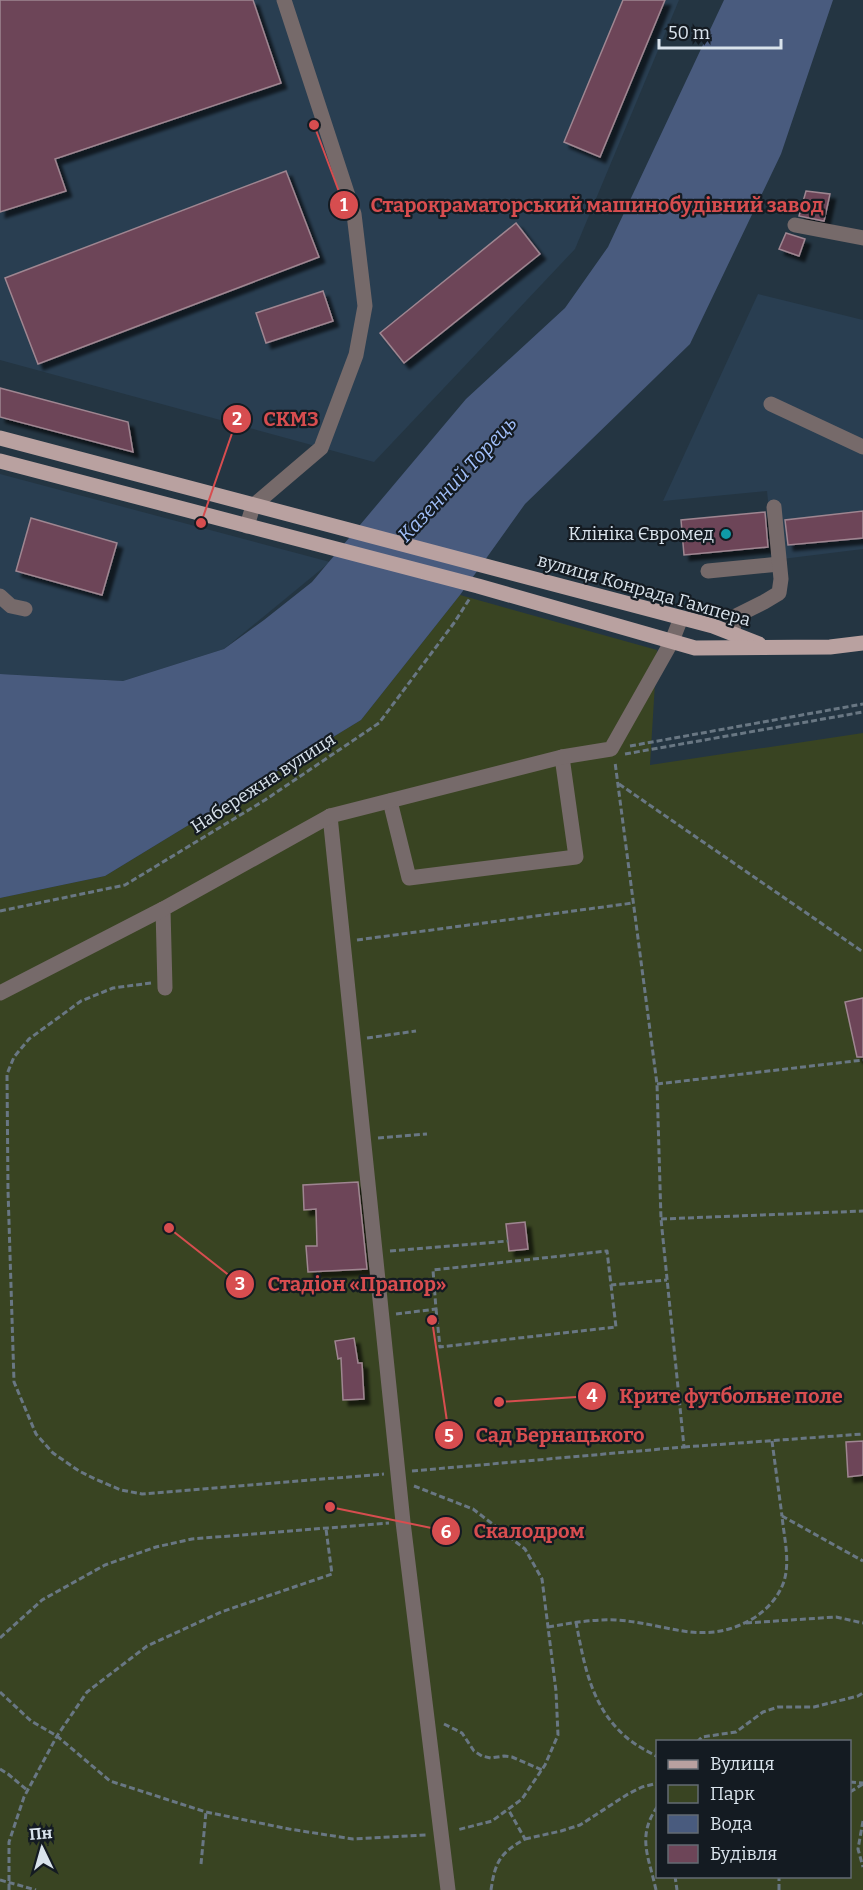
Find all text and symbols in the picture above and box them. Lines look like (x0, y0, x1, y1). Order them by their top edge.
scale bar (659, 12, 780, 50)
text: 50 m (668, 22, 710, 44)
callout: Старокраматорський машинобудівний завод (329, 186, 836, 224)
text: Старокраматорський машинобудівний завод (370, 193, 824, 217)
text: 1 (340, 194, 348, 216)
callout: СКМЗ (222, 400, 331, 438)
text: СКМЗ (263, 407, 319, 431)
text: 2 (232, 408, 242, 430)
water label: Казенний Торець (393, 411, 521, 547)
place label: Клініка Євромед (568, 523, 714, 545)
marker: Клініка Євромед (719, 527, 733, 541)
street label: вулиця Конрада Гампера (535, 549, 753, 631)
street label: Набережна вулиця (187, 728, 339, 838)
callout: Стадіон «Прапор» (225, 1265, 458, 1303)
text: Стадіон «Прапор» (267, 1272, 447, 1296)
text: 3 (235, 1273, 245, 1295)
callout: Крите футбольне поле (577, 1377, 855, 1415)
text: Крите футбольне поле (619, 1384, 843, 1408)
text: 4 (587, 1385, 598, 1407)
callout: Сад Бернацького (434, 1416, 657, 1454)
text: Сад Бернацького (475, 1423, 645, 1447)
text: 5 (444, 1425, 454, 1447)
callout: Скалодром (431, 1512, 596, 1550)
text: Скалодром (473, 1519, 585, 1543)
text: 6 (441, 1521, 452, 1543)
legend (656, 1740, 851, 1878)
text: Вулиця (710, 1753, 774, 1775)
text: Парк (710, 1783, 755, 1805)
text: Вода (710, 1813, 752, 1835)
north arrow (12, 1818, 72, 1878)
text: Пн (28, 1823, 53, 1844)
text: Будівля (710, 1843, 777, 1865)

